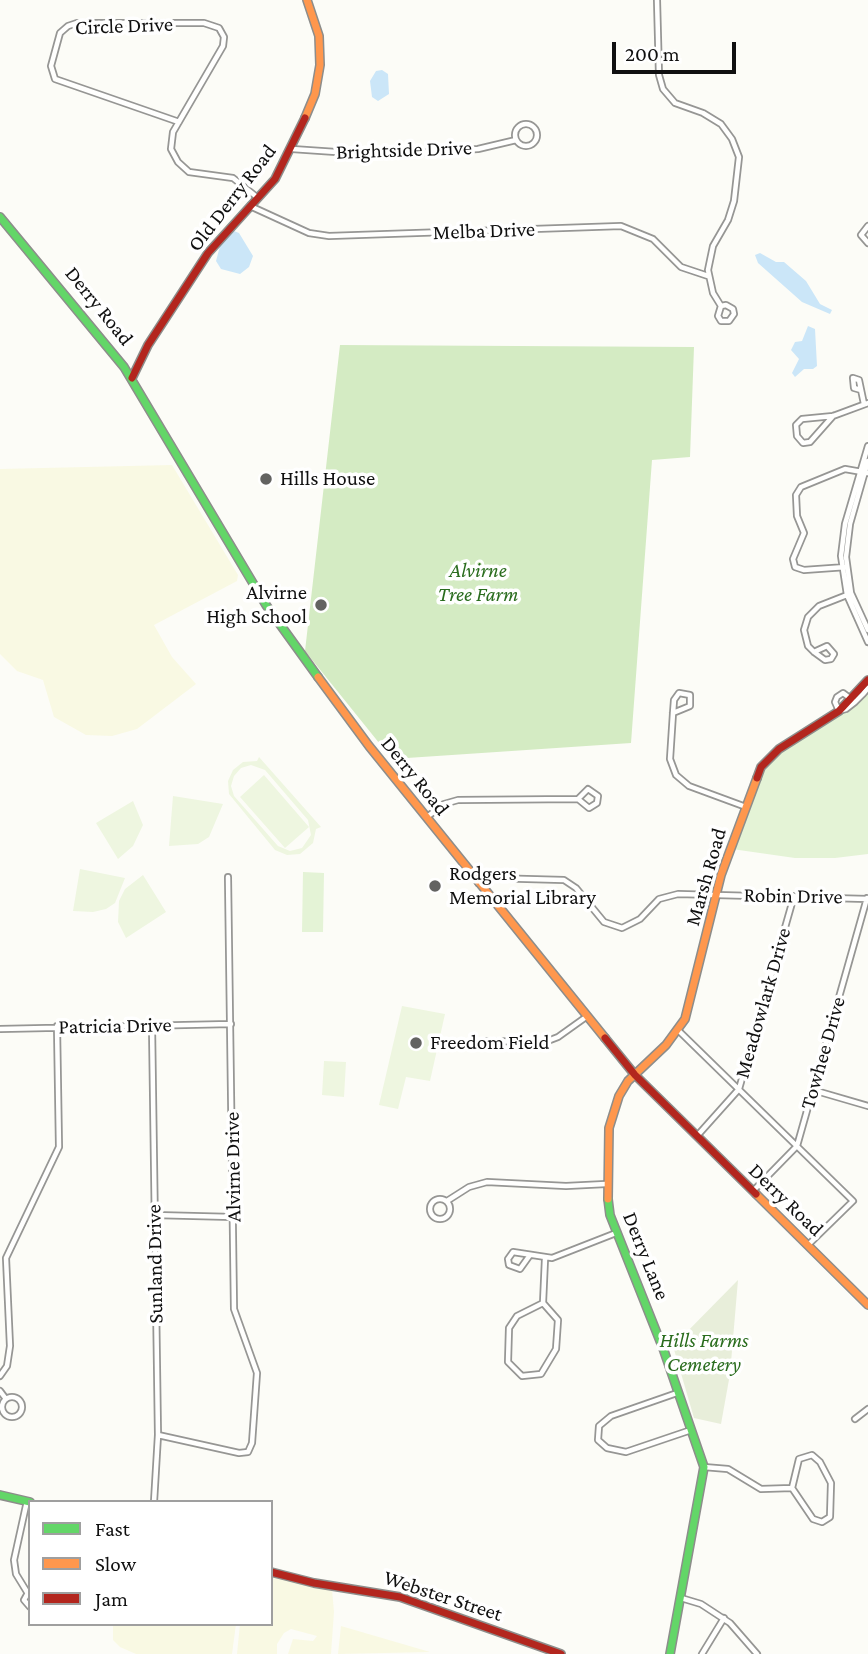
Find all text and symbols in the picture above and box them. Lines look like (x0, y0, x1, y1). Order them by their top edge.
street label: Circle Drive (75, 12, 173, 40)
scale bar (616, 28, 740, 72)
text: 200 m (625, 42, 680, 66)
street label: Brightside Drive (335, 135, 473, 165)
street label: Old Derry Road (182, 139, 282, 257)
street label: Melba Drive (432, 217, 536, 245)
street label: Derry Road (60, 261, 138, 351)
place label: Hills House (280, 466, 375, 492)
marker: Hills House (258, 471, 274, 487)
park label: Alvirne Tree Farm (438, 558, 518, 608)
place label: Alvirne High School (206, 580, 307, 630)
marker: Alvirne High School (313, 597, 329, 613)
street label: Derry Road (376, 731, 454, 821)
street label: Marsh Road (680, 825, 732, 929)
place label: Rodgers Memorial Library (449, 861, 596, 911)
marker: Rodgers Memorial Library (427, 878, 443, 894)
street label: Robin Drive (743, 883, 843, 909)
street label: Meadowlark Drive (729, 925, 797, 1081)
street label: Towhee Drive (795, 994, 851, 1112)
street label: Patricia Drive (58, 1012, 172, 1040)
place label: Freedom Field (430, 1030, 550, 1056)
marker: Freedom Field (408, 1035, 424, 1051)
street label: Alvirne Drive (219, 1112, 247, 1222)
street label: Derry Road (743, 1158, 829, 1242)
street label: Sunland Drive (141, 1204, 169, 1324)
street label: Derry Lane (617, 1208, 675, 1304)
park label: Hills Farms Cemetery (660, 1328, 748, 1378)
legend (28, 1500, 273, 1626)
text: Fast (95, 1517, 130, 1541)
text: Slow (95, 1552, 136, 1576)
street label: Webster Street (381, 1565, 505, 1627)
text: Jam (95, 1587, 128, 1611)

